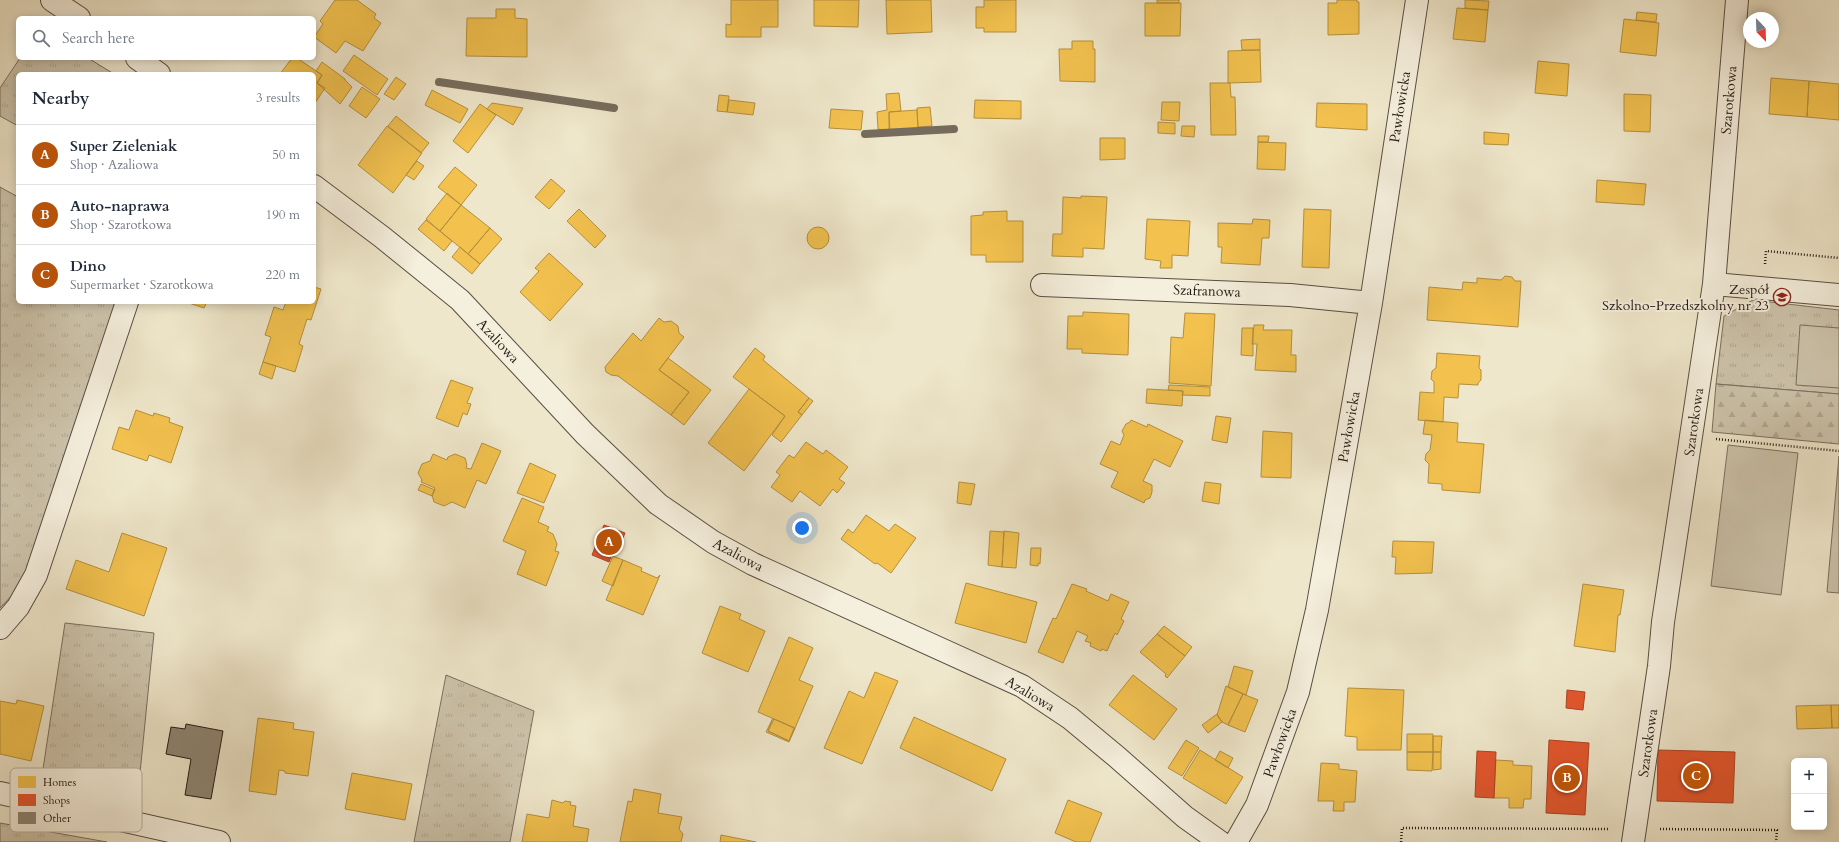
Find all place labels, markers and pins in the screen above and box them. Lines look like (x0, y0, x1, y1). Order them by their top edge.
place label: Zespół Szkolno-Przedszkolny nr 23 (1602, 280, 1770, 315)
school or university icon: Zespół Szkolno-Przedszkolny nr 23 (1772, 287, 1792, 307)
pin: A (596, 527, 622, 557)
pin: C (1683, 761, 1709, 791)
pin: B (1554, 763, 1580, 793)

